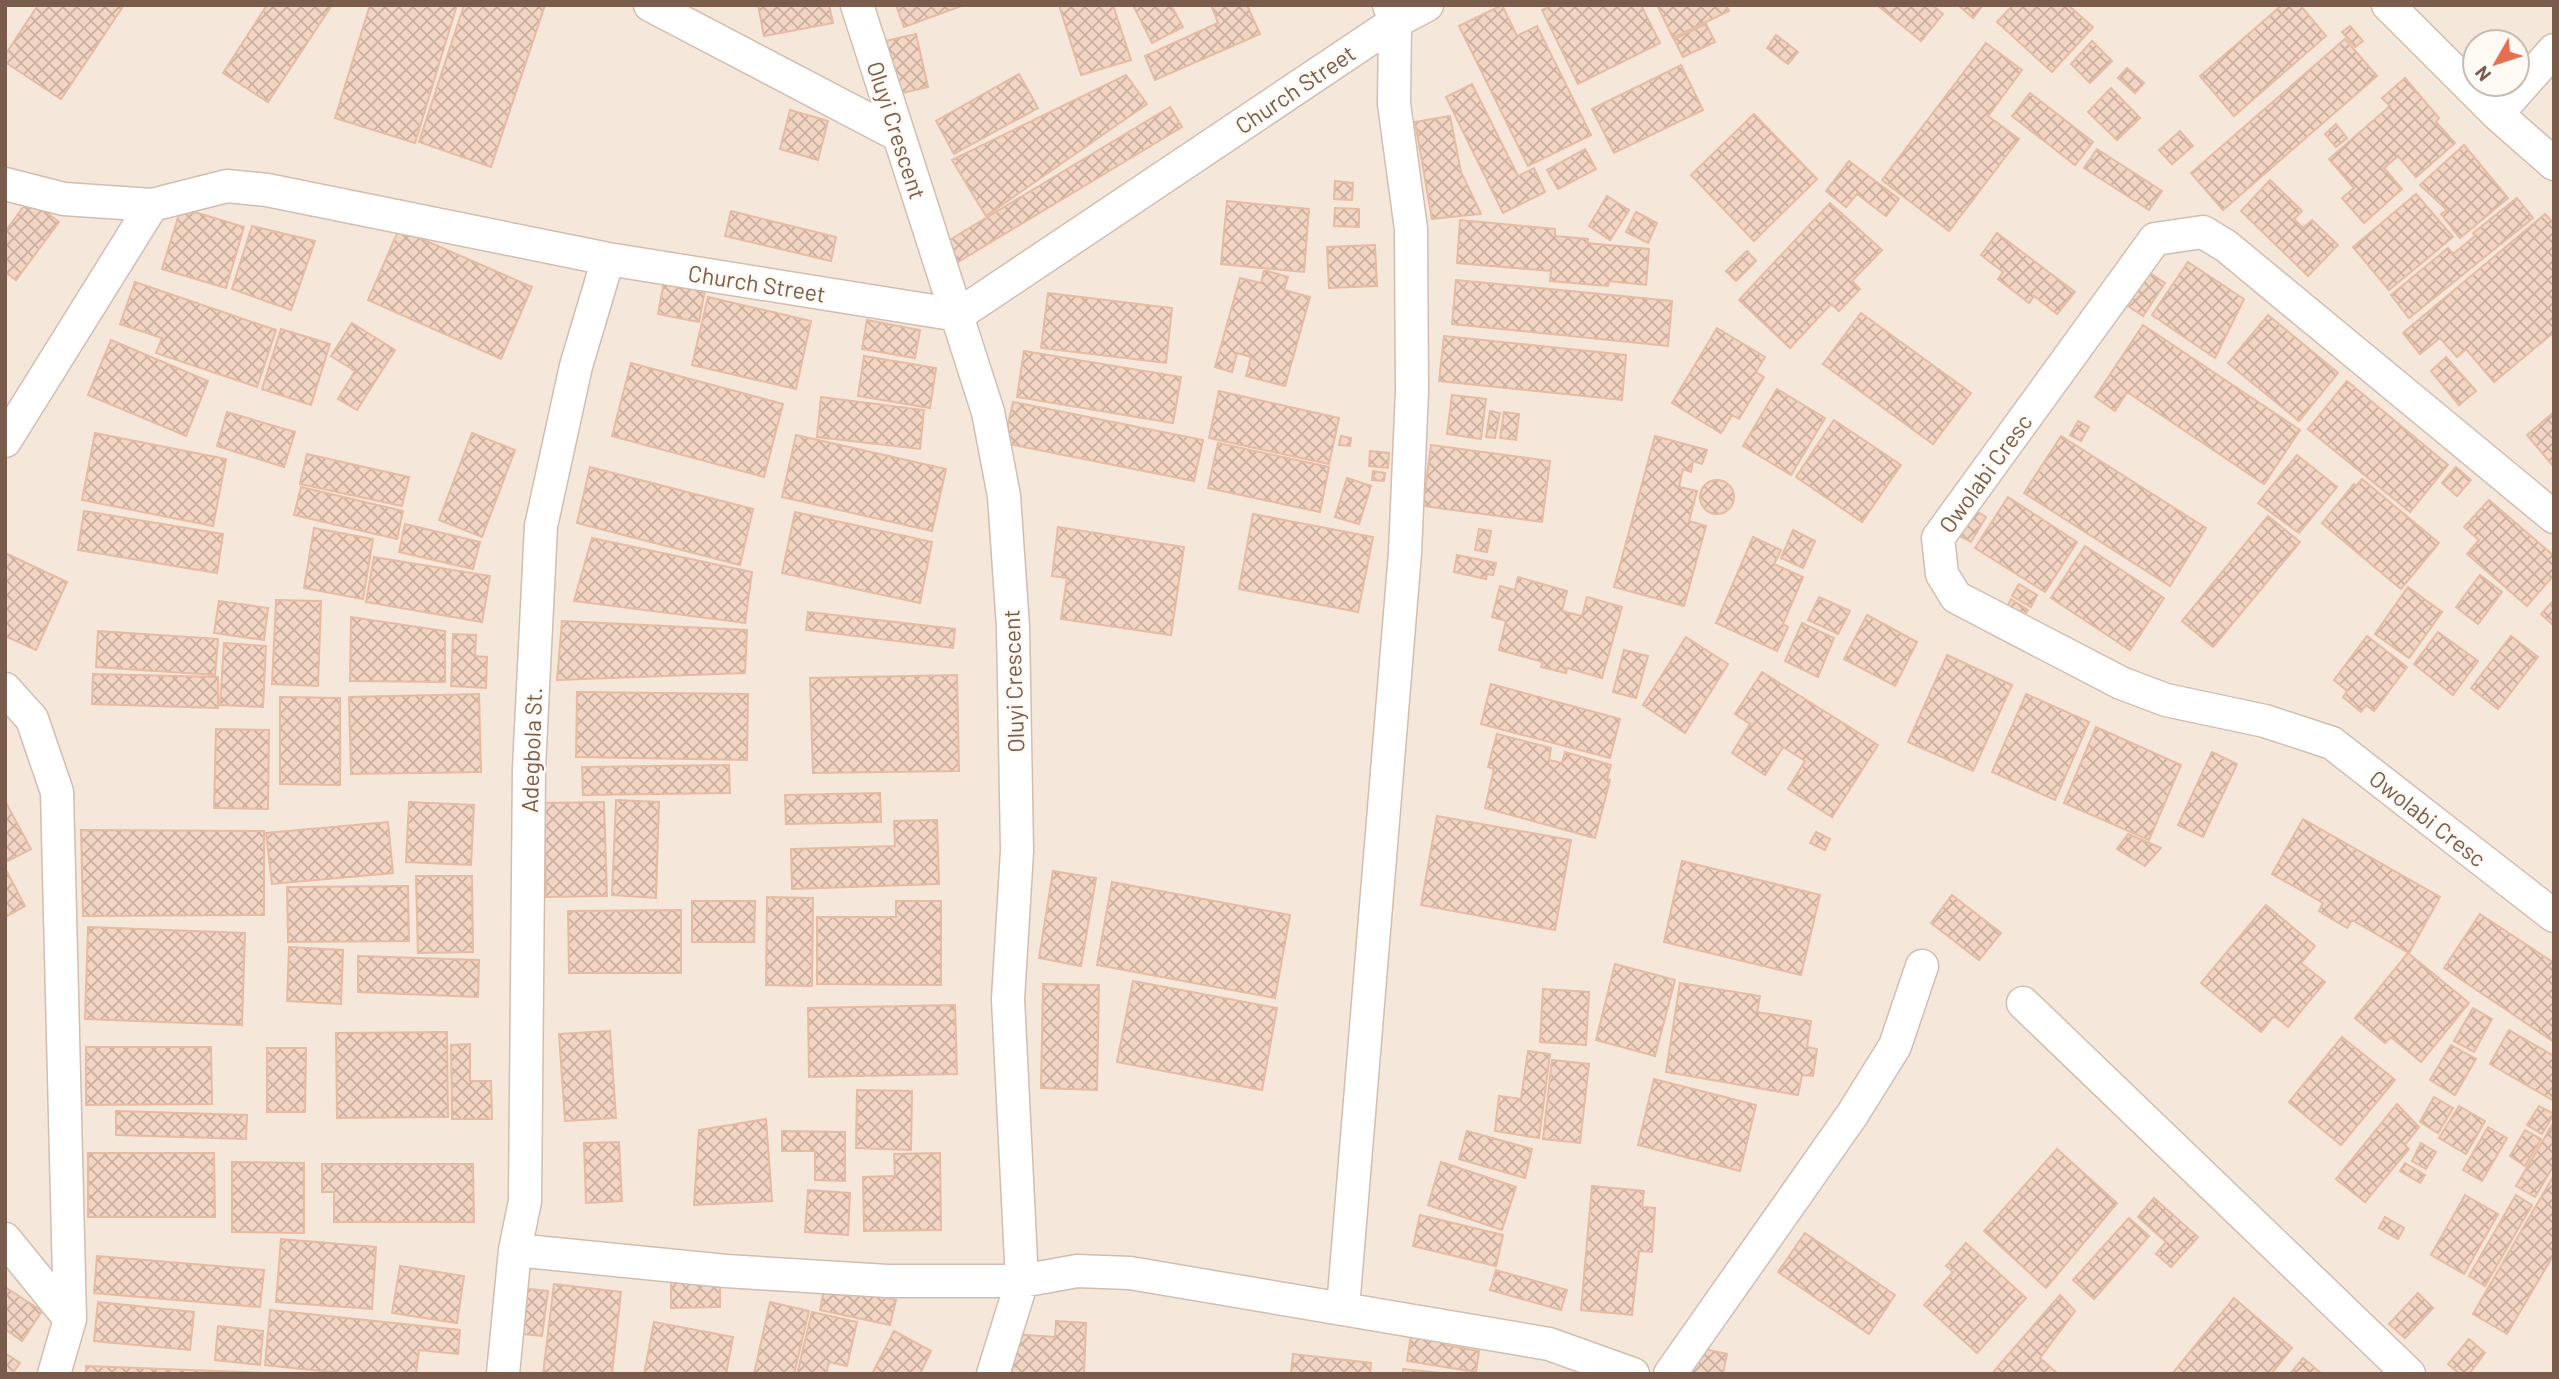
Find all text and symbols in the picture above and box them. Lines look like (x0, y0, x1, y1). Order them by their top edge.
north arrow (2461, 28, 2531, 98)
street label: Church Street (1230, 39, 1360, 139)
street label: Oluyi Crescent (862, 58, 932, 202)
text: N (2469, 62, 2495, 86)
street label: Church Street (686, 258, 828, 308)
street label: Owolabi Cresc (1932, 408, 2038, 538)
street label: Oluyi Crescent (997, 609, 1029, 753)
street label: Adegbola St. (515, 687, 547, 813)
street label: Owolabi Cresc (2364, 764, 2492, 872)

